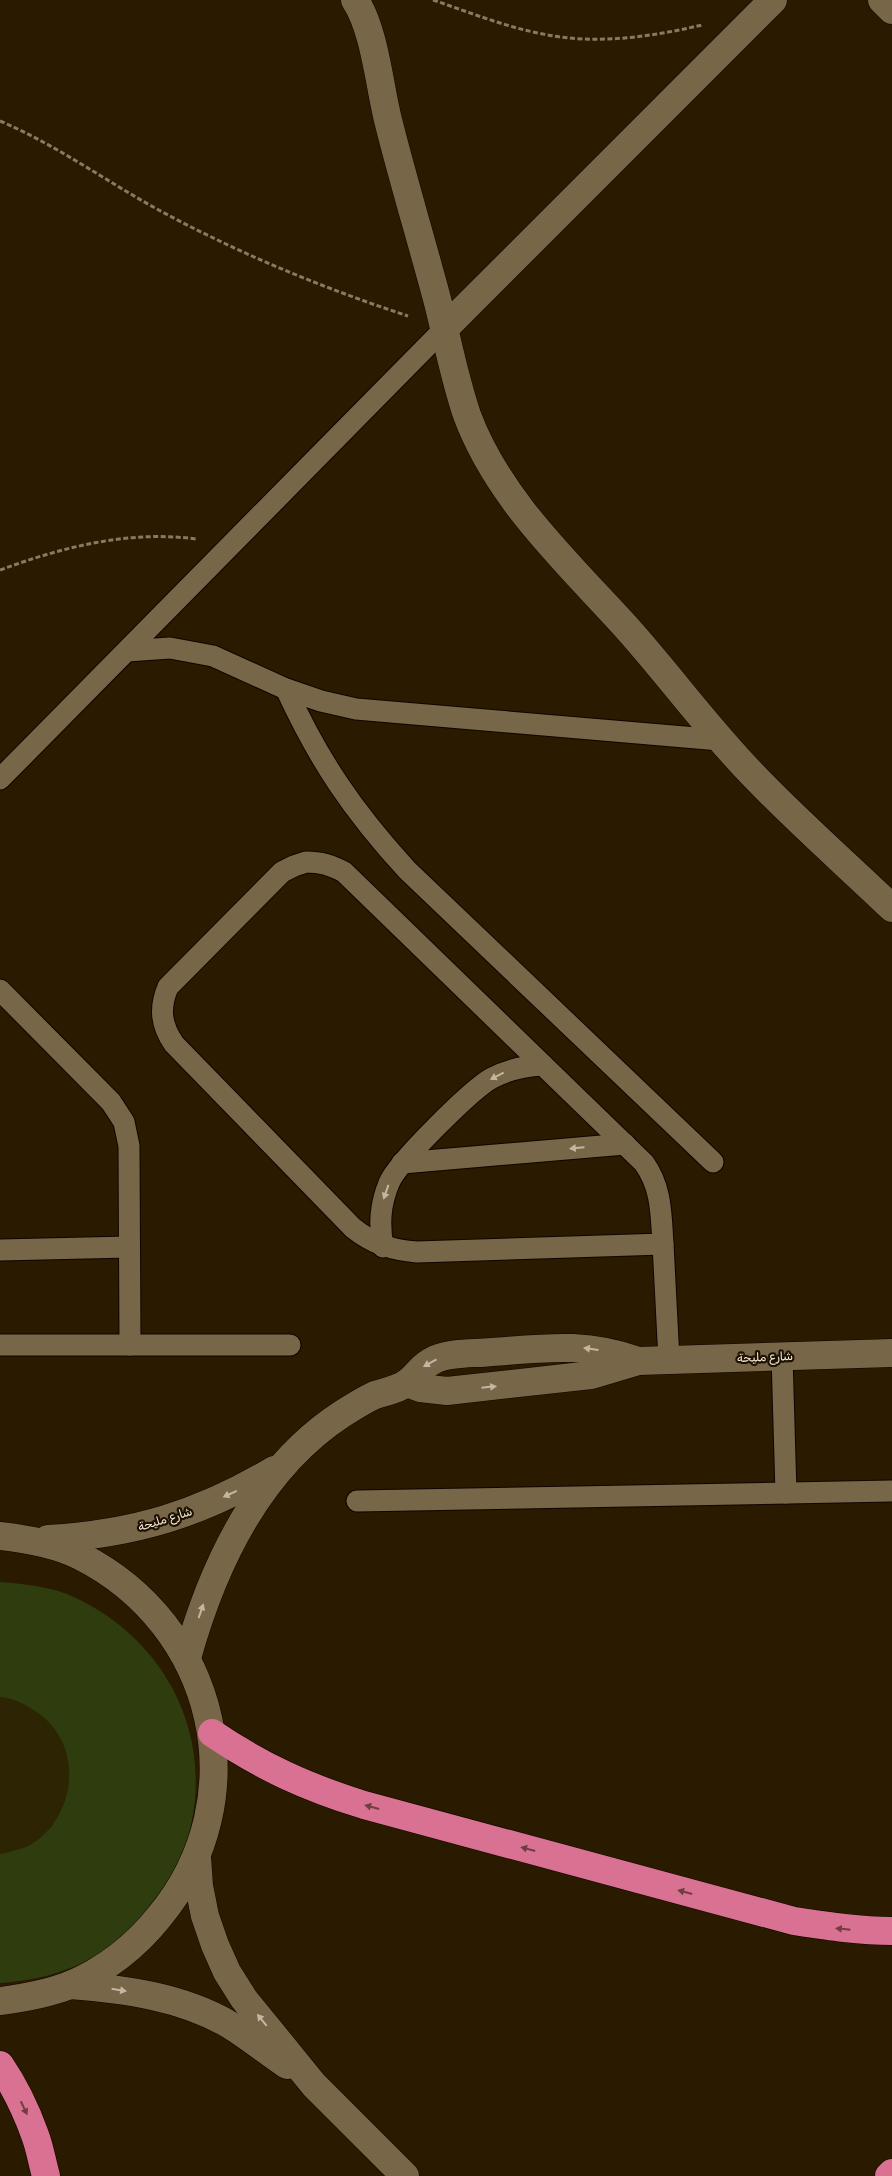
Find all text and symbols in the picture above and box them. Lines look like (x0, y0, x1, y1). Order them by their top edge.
one-way arrow (489, 1072, 504, 1080)
one-way arrow (568, 1145, 584, 1153)
one-way arrow (382, 1185, 390, 1200)
one-way arrow (582, 1344, 598, 1352)
street label: شارع مليحة (737, 1349, 794, 1367)
one-way arrow (423, 1359, 438, 1367)
one-way arrow (482, 1382, 498, 1390)
one-way arrow (223, 1490, 237, 1498)
street label: شارع مليحة (136, 1504, 195, 1536)
one-way arrow (197, 1603, 205, 1618)
one-way arrow (364, 1803, 379, 1811)
one-way arrow (521, 1845, 536, 1853)
one-way arrow (678, 1887, 693, 1895)
one-way arrow (835, 1924, 851, 1932)
one-way arrow (111, 1986, 127, 1994)
one-way arrow (256, 2014, 267, 2027)
one-way arrow (20, 2101, 28, 2115)

